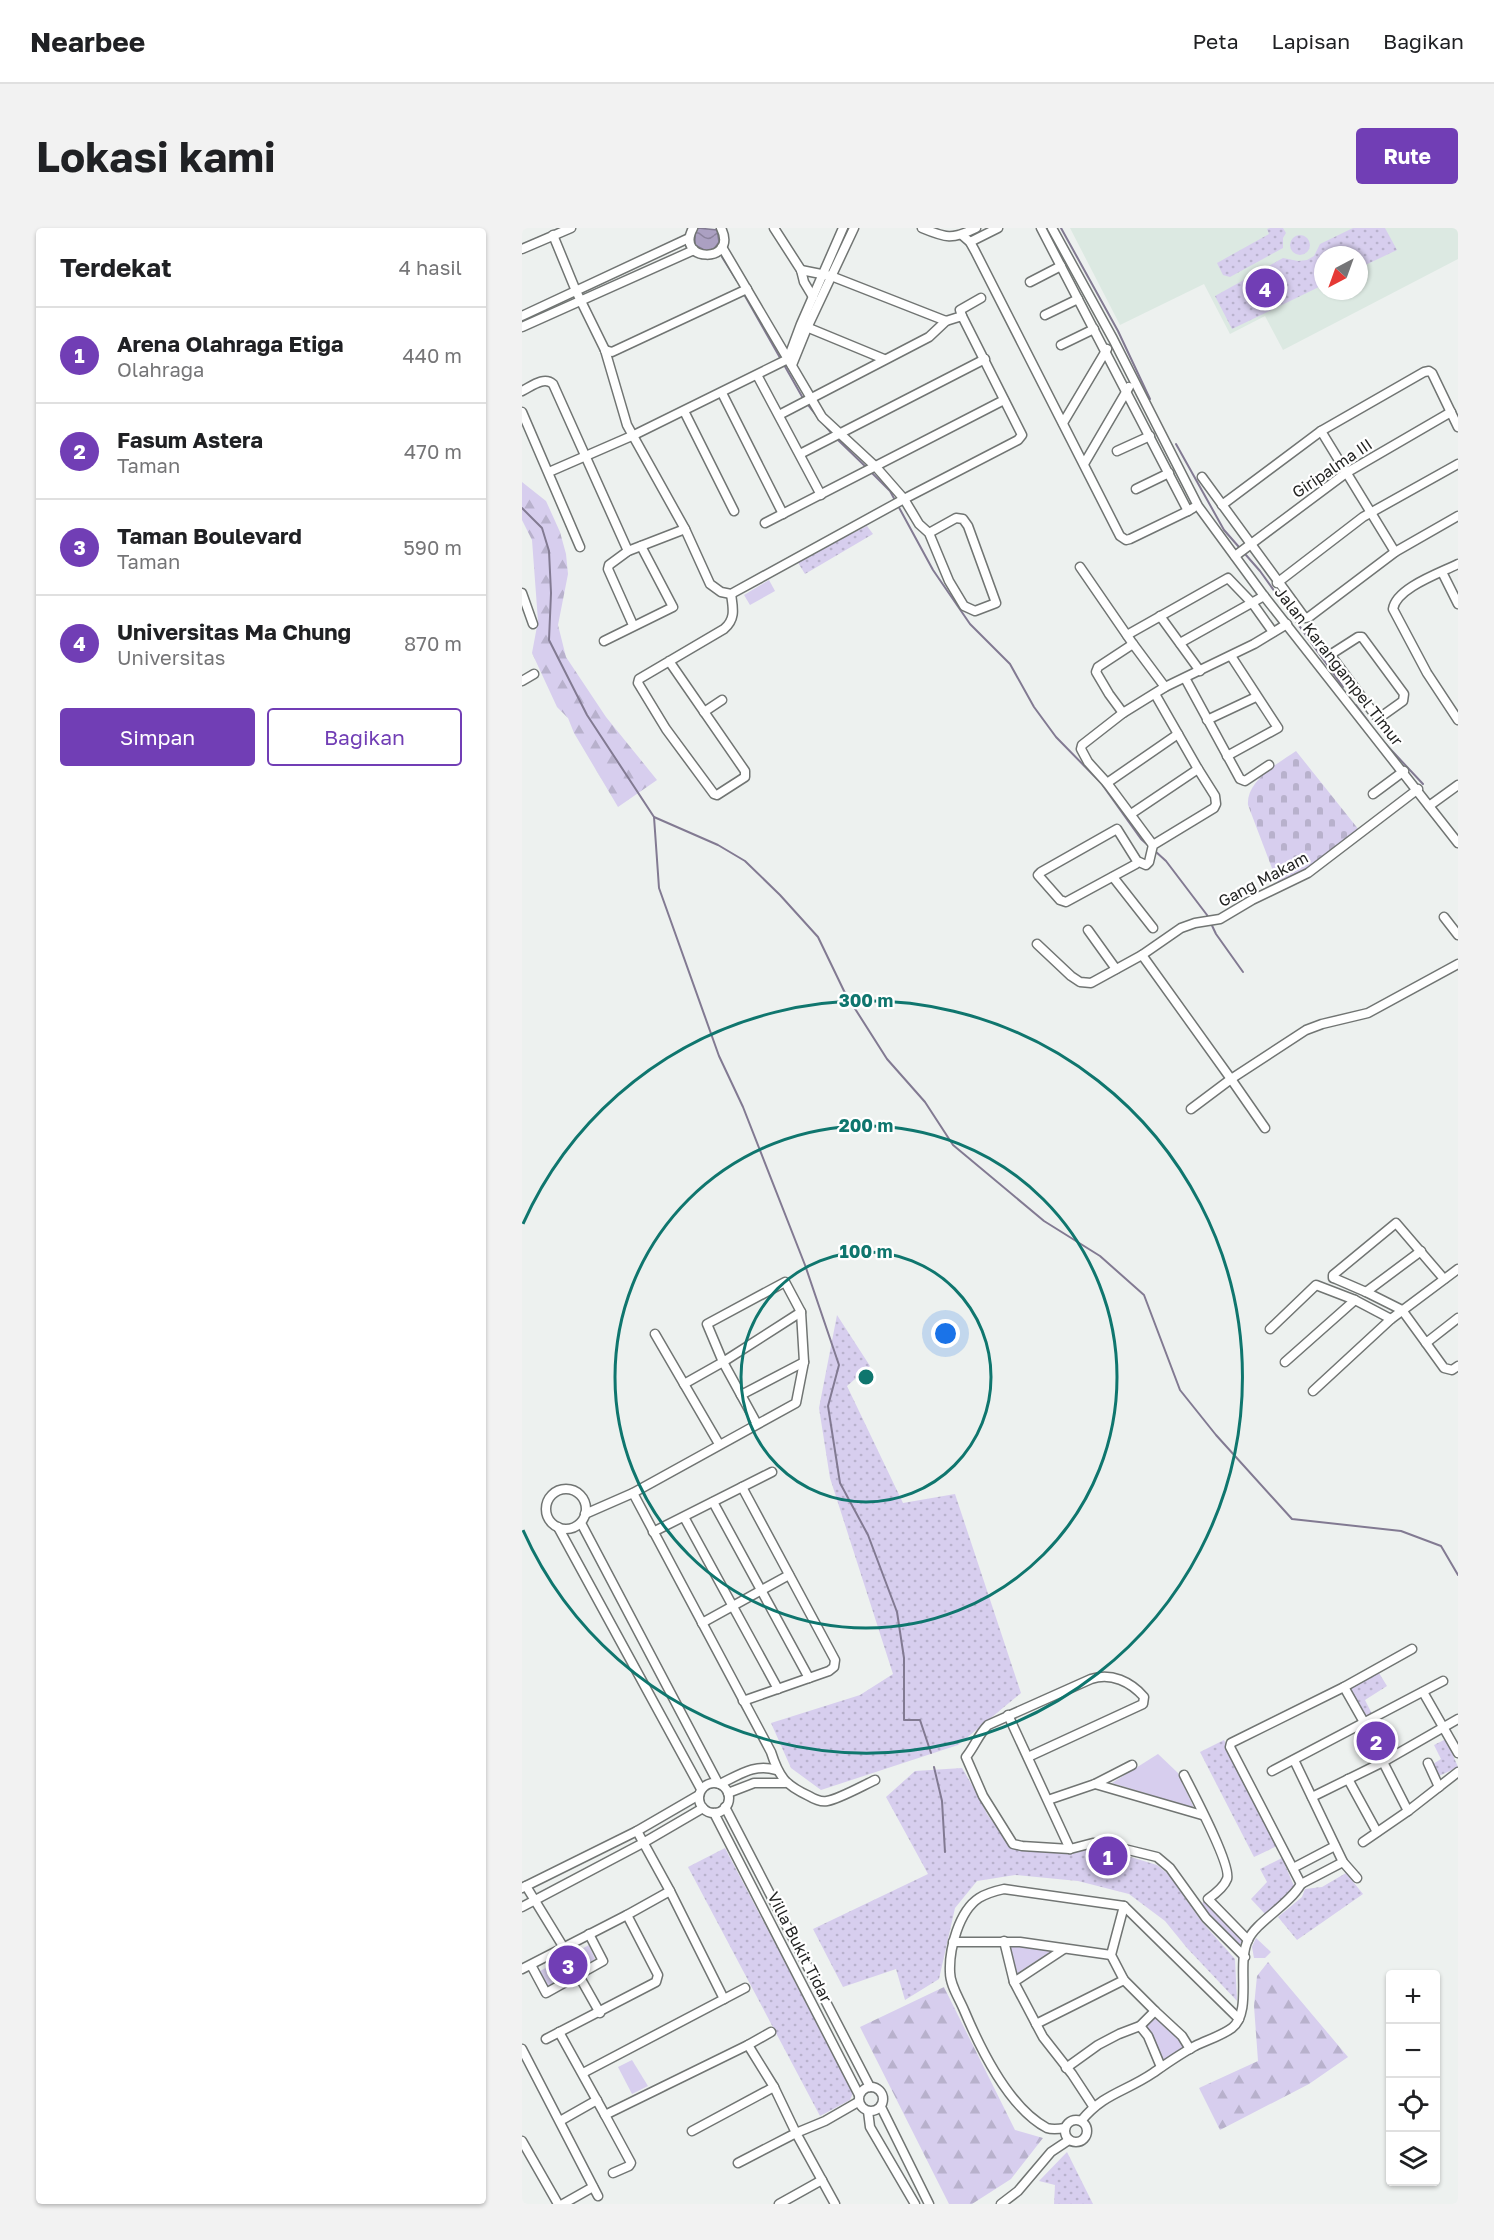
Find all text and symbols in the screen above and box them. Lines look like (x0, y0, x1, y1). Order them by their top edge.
text: Nearbee (30, 25, 145, 58)
text: Peta (1193, 28, 1239, 54)
text: Lapisan (1272, 28, 1350, 54)
text: Bagikan (1383, 28, 1464, 54)
button: Rute (1356, 128, 1458, 184)
text: Lokasi kami (36, 131, 276, 181)
north arrow (1314, 246, 1368, 300)
text: Terdekat (60, 252, 172, 283)
text: 4 hasil (399, 255, 462, 279)
pin: 4 (1246, 266, 1284, 310)
text: Arena Olahraga Etiga (117, 330, 343, 357)
text: 1 (74, 343, 85, 367)
text: 440 m (403, 343, 462, 367)
text: Olahraga (117, 357, 204, 381)
text: Fasum Astera (117, 426, 263, 453)
street label: Giripalma III (1288, 434, 1376, 502)
text: 2 (73, 439, 86, 463)
text: 470 m (404, 439, 462, 463)
text: Taman (117, 453, 180, 477)
text: Taman Boulevard (117, 522, 302, 549)
text: 3 (73, 535, 86, 559)
text: 590 m (403, 535, 462, 559)
text: Taman (117, 549, 180, 573)
street label: Jalan Karangampel Timur (1271, 582, 1407, 750)
text: Universitas Ma Chung (117, 618, 351, 645)
text: 4 (73, 631, 86, 655)
text: 870 m (404, 631, 462, 655)
text: Universitas (117, 645, 225, 669)
button: Simpan (60, 708, 255, 766)
button: Bagikan (267, 708, 462, 766)
street label: Gang Makam (1215, 847, 1311, 911)
text: 300 m (839, 989, 893, 1011)
text: 200 m (839, 1114, 893, 1136)
text: 100 m (840, 1240, 892, 1262)
your location (931, 1319, 960, 1348)
centre of rings (856, 1367, 876, 1387)
pin: 2 (1356, 1718, 1396, 1764)
pin: 1 (1088, 1834, 1128, 1878)
street label: Villa Bukit Tidar (763, 1888, 837, 2006)
pin: 3 (548, 1942, 588, 1988)
map controls (1386, 1970, 1440, 2186)
button: + (1386, 1970, 1440, 2024)
button: − (1386, 2024, 1440, 2078)
button: locate (1386, 2078, 1440, 2132)
button: layers (1386, 2132, 1440, 2186)

